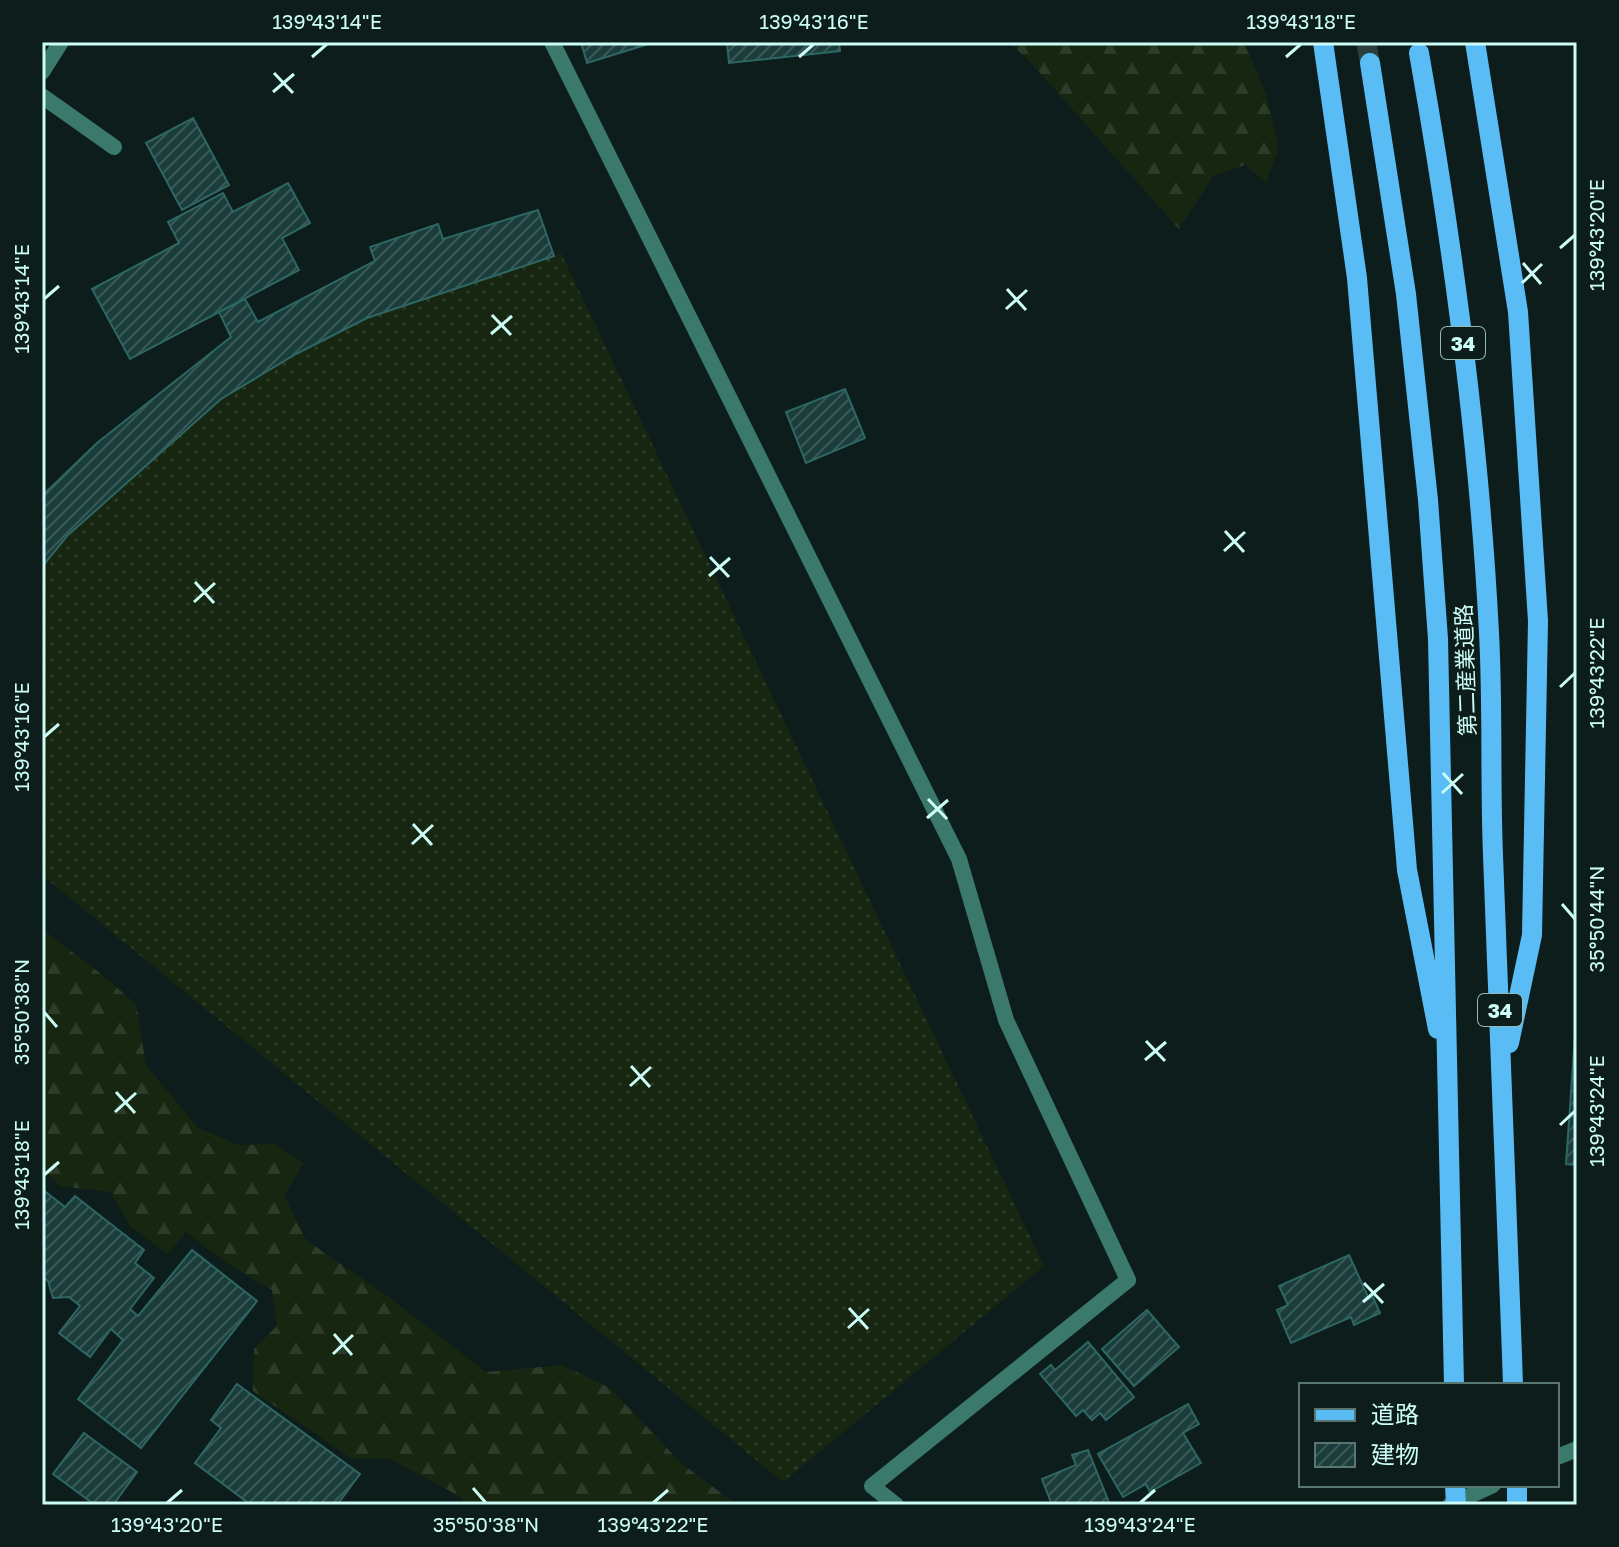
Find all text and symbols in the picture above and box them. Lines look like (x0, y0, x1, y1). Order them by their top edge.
text: 139°43'14"E (272, 9, 382, 33)
text: 139°43'16"E (759, 9, 869, 33)
text: 139°43'18"E (1246, 9, 1356, 33)
text: 139°43'20"E (1584, 179, 1608, 291)
text: 139°43'14"E (9, 244, 33, 354)
road number: 34 (1441, 327, 1485, 359)
street label: 第二産業道路 (1449, 604, 1481, 736)
text: 139°43'22"E (1584, 618, 1608, 729)
text: 139°43'16"E (9, 682, 33, 792)
text: 35°50'44"N (1584, 866, 1608, 972)
text: 35°50'38"N (9, 959, 33, 1065)
road number: 34 (1478, 994, 1522, 1026)
text: 139°43'24"E (1584, 1055, 1608, 1167)
text: 139°43'18"E (9, 1120, 33, 1230)
legend (1299, 1383, 1559, 1487)
text: 道路 (1371, 1399, 1419, 1428)
text: 建物 (1371, 1439, 1419, 1468)
text: 139°43'20"E (111, 1512, 223, 1536)
text: 35°50'38"N (433, 1512, 539, 1536)
text: 139°43'22"E (598, 1512, 709, 1536)
text: 139°43'24"E (1084, 1512, 1196, 1536)

